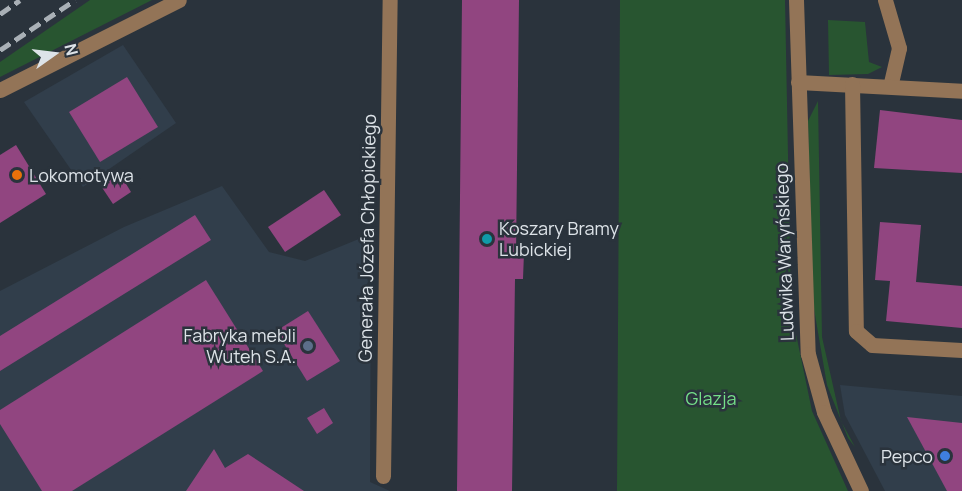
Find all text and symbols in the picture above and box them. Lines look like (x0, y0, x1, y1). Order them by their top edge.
north arrow (24, 24, 84, 84)
text: N (59, 41, 84, 58)
street label: Generała Józefa Chłopickiego (354, 114, 380, 362)
street label: Ludwika Waryńskiego (770, 163, 798, 341)
place label: Lokomotywa (29, 164, 134, 186)
marker: Lokomotywa (10, 168, 24, 182)
place label: Koszary Bramy Lubickiej (499, 218, 619, 260)
marker: Koszary Bramy Lubickiej (480, 232, 494, 246)
place label: Fabryka mebli Wuteh S.A. (183, 325, 296, 368)
marker: Fabryka mebli Wuteh S.A. (301, 339, 315, 353)
park label: Glazja (686, 387, 736, 409)
place label: Pepco (881, 445, 933, 467)
marker: Pepco (938, 449, 952, 463)

